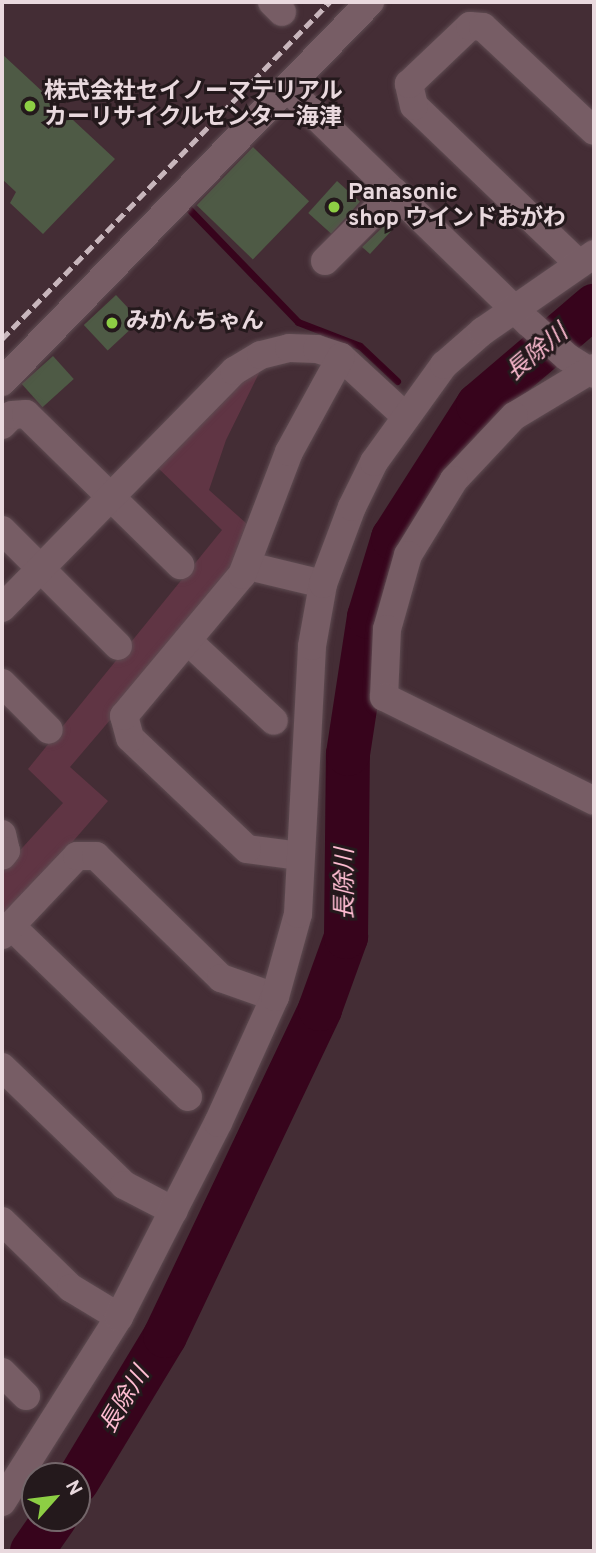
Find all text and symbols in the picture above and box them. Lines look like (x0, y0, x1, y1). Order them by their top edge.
place label: 株式会社セイノーマテリアル カーリサイクルセンター海津 (44, 79, 343, 133)
marker: 株式会社セイノーマテリアル カーリサイクルセンター海津 (22, 98, 38, 114)
place label: Panasonic shop ウインドおがわ (348, 180, 566, 234)
marker: Panasonic shop ウインドおがわ (326, 199, 342, 215)
place label: みかんちゃん (126, 309, 264, 337)
marker: みかんちゃん (104, 315, 120, 331)
water label: 長除川 (501, 320, 575, 388)
water label: 長除川 (333, 848, 361, 920)
water label: 長除川 (95, 1363, 157, 1439)
north arrow (21, 1462, 91, 1532)
text: N (59, 1476, 87, 1500)

